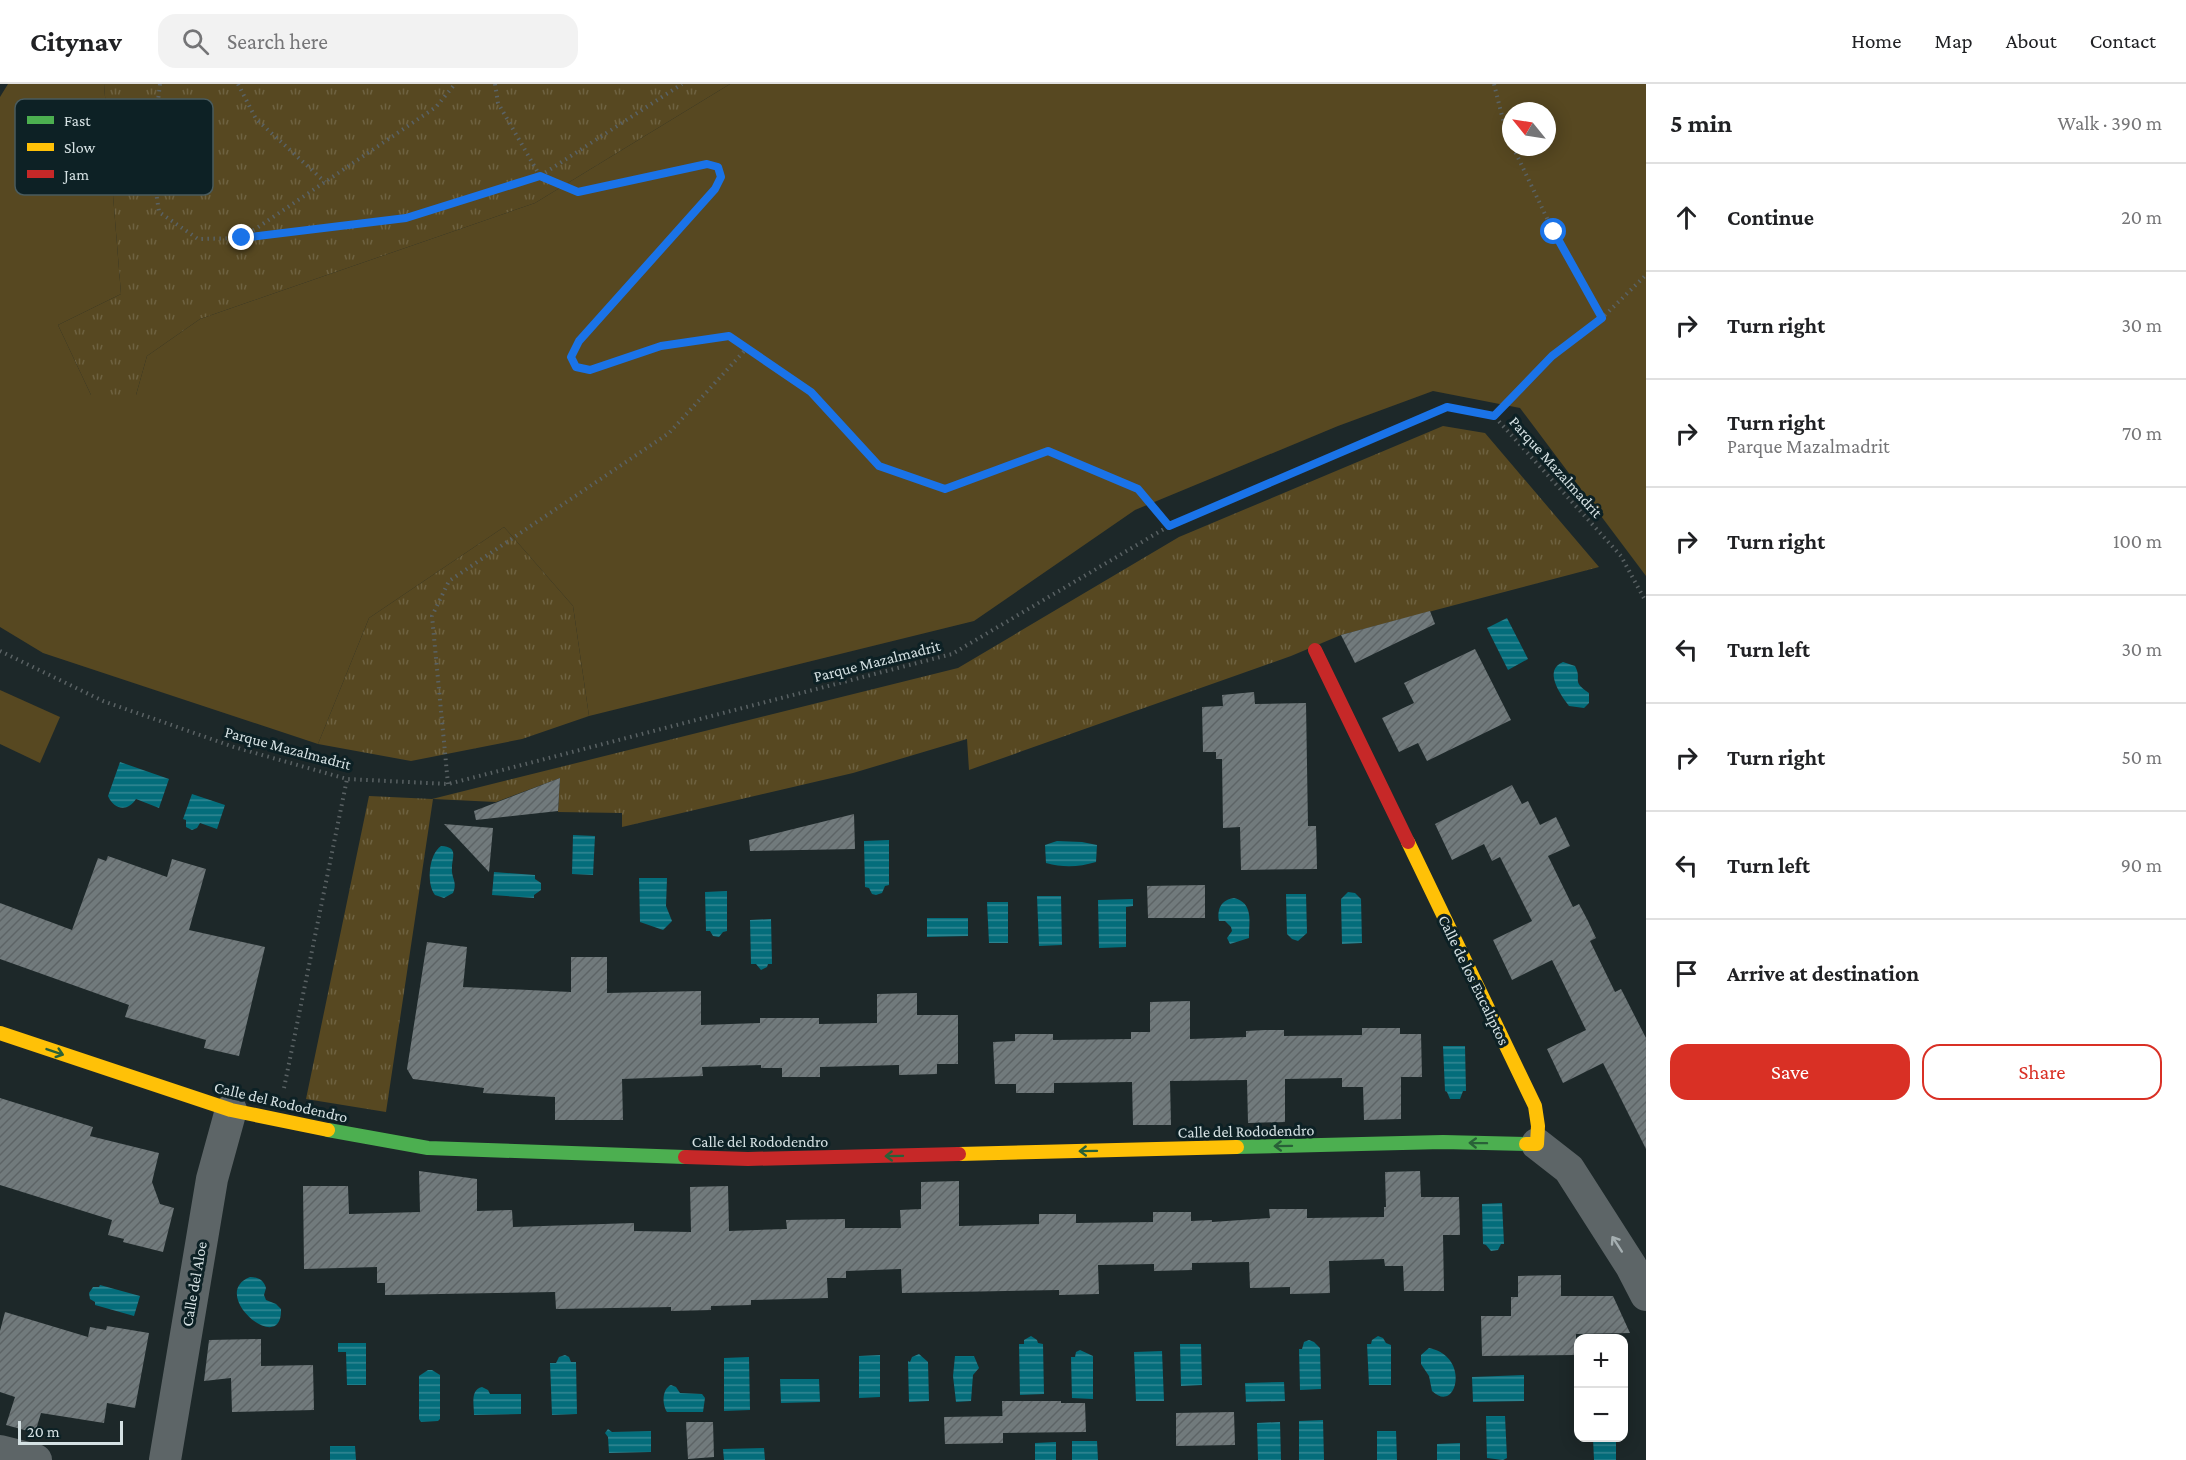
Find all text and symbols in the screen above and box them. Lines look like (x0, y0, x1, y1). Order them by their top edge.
search box (158, 14, 578, 68)
icon: search (179, 25, 212, 58)
text: Citynav (30, 26, 122, 57)
text: Search here (227, 29, 328, 54)
text: Home (1851, 29, 1901, 53)
text: Map (1934, 29, 1973, 53)
text: About (2006, 29, 2057, 53)
text: Contact (2090, 29, 2156, 53)
legend (15, 99, 213, 195)
north arrow (1502, 102, 1556, 156)
text: 5 min (1670, 109, 1732, 138)
text: Fast (64, 112, 91, 129)
text: Walk · 390 m (2057, 112, 2162, 134)
text: Slow (64, 139, 96, 156)
text: Jam (62, 166, 89, 184)
icon: ahead (1670, 201, 1703, 234)
text: Continue (1727, 205, 1814, 230)
text: 20 m (2121, 206, 2162, 228)
route start (1540, 218, 1566, 244)
route end (228, 224, 254, 250)
icon: right (1670, 309, 1703, 342)
text: Turn right (1727, 313, 1825, 338)
text: 30 m (2121, 314, 2162, 336)
text: Turn right (1727, 410, 1825, 435)
street label: Parque Mazalmadrit (1505, 413, 1606, 522)
icon: right (1670, 417, 1703, 450)
text: 70 m (2122, 422, 2162, 444)
text: Parque Mazalmadrit (1727, 435, 1890, 457)
icon: right (1670, 525, 1703, 558)
text: Turn right (1727, 529, 1825, 554)
text: 100 m (2113, 530, 2162, 552)
icon: left (1670, 633, 1703, 666)
street label: Parque Mazalmadrit (812, 637, 943, 686)
text: Turn left (1727, 637, 1810, 662)
text: 30 m (2121, 638, 2162, 660)
street label: Parque Mazalmadrit (223, 723, 354, 774)
icon: right (1670, 741, 1703, 774)
text: Turn right (1727, 745, 1825, 770)
text: 50 m (2121, 746, 2162, 768)
icon: left (1670, 849, 1703, 882)
text: Turn left (1727, 853, 1810, 878)
text: 90 m (2121, 854, 2162, 876)
street label: Calle de los Eucaliptos (1434, 912, 1513, 1048)
icon: arrive (1670, 957, 1703, 990)
text: Arrive at destination (1727, 961, 1919, 986)
button: Save (1670, 1044, 1910, 1100)
button: Share (1922, 1044, 2162, 1100)
one-way arrow (45, 1047, 64, 1058)
street label: Calle del Rododendro (213, 1078, 350, 1126)
street label: Calle del Rododendro (1178, 1121, 1314, 1141)
street label: Calle del Rododendro (692, 1133, 828, 1150)
one-way arrow (1469, 1137, 1489, 1149)
one-way arrow (1274, 1140, 1294, 1152)
one-way arrow (1079, 1145, 1099, 1157)
one-way arrow (884, 1150, 904, 1161)
one-way arrow (1611, 1236, 1623, 1253)
street label: Calle del Aloe (178, 1240, 210, 1328)
map controls (1574, 1334, 1628, 1442)
button: + (1574, 1334, 1628, 1388)
button: − (1574, 1388, 1628, 1442)
scale bar (18, 1418, 123, 1446)
text: 20 m (27, 1423, 60, 1440)

